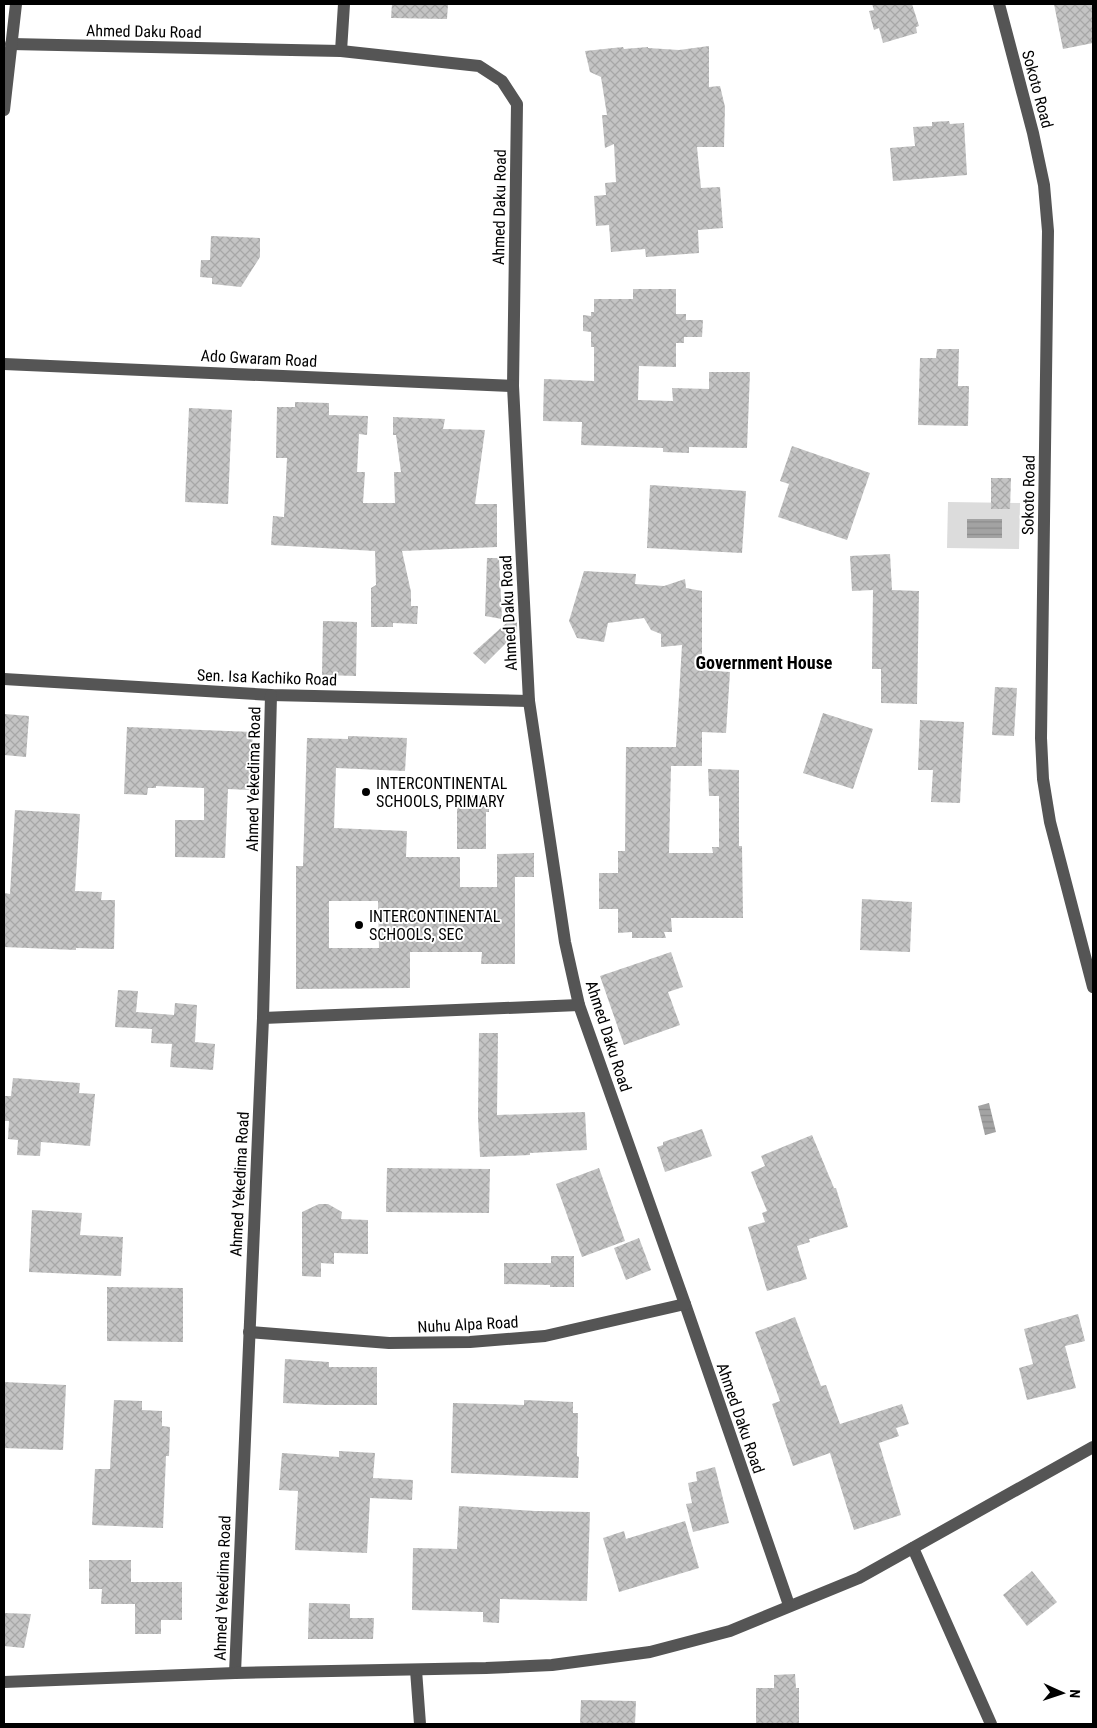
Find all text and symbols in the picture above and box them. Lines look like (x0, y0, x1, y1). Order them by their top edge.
street label: Ahmed Daku Road (86, 21, 202, 42)
street label: Sokoto Road (1018, 48, 1057, 130)
street label: Ahmed Daku Road (489, 149, 510, 265)
street label: Ado Gwaram Road (200, 346, 318, 371)
street label: Sokoto Road (1018, 455, 1039, 535)
street label: Ahmed Daku Road (496, 555, 521, 671)
district label: Government House (696, 652, 833, 673)
street label: Sen. Isa Kachiko Road (197, 666, 337, 689)
street label: Ahmed Yekedima Road (243, 706, 264, 852)
place label: INTERCONTINENTAL SCHOOLS, PRIMARY (376, 774, 508, 811)
marker: INTERCONTINENTAL SCHOOLS, PRIMARY (360, 786, 372, 798)
place label: INTERCONTINENTAL SCHOOLS, SEC (369, 907, 501, 944)
marker: INTERCONTINENTAL SCHOOLS, SEC (353, 919, 365, 931)
street label: Ahmed Daku Road (582, 978, 635, 1094)
street label: Ahmed Yekedima Road (226, 1111, 253, 1257)
street label: Nuhu Alpa Road (417, 1312, 519, 1337)
street label: Ahmed Daku Road (713, 1360, 768, 1476)
street label: Ahmed Yekedima Road (210, 1515, 235, 1661)
north arrow (1037, 1668, 1087, 1718)
text: N (1067, 1689, 1083, 1698)

